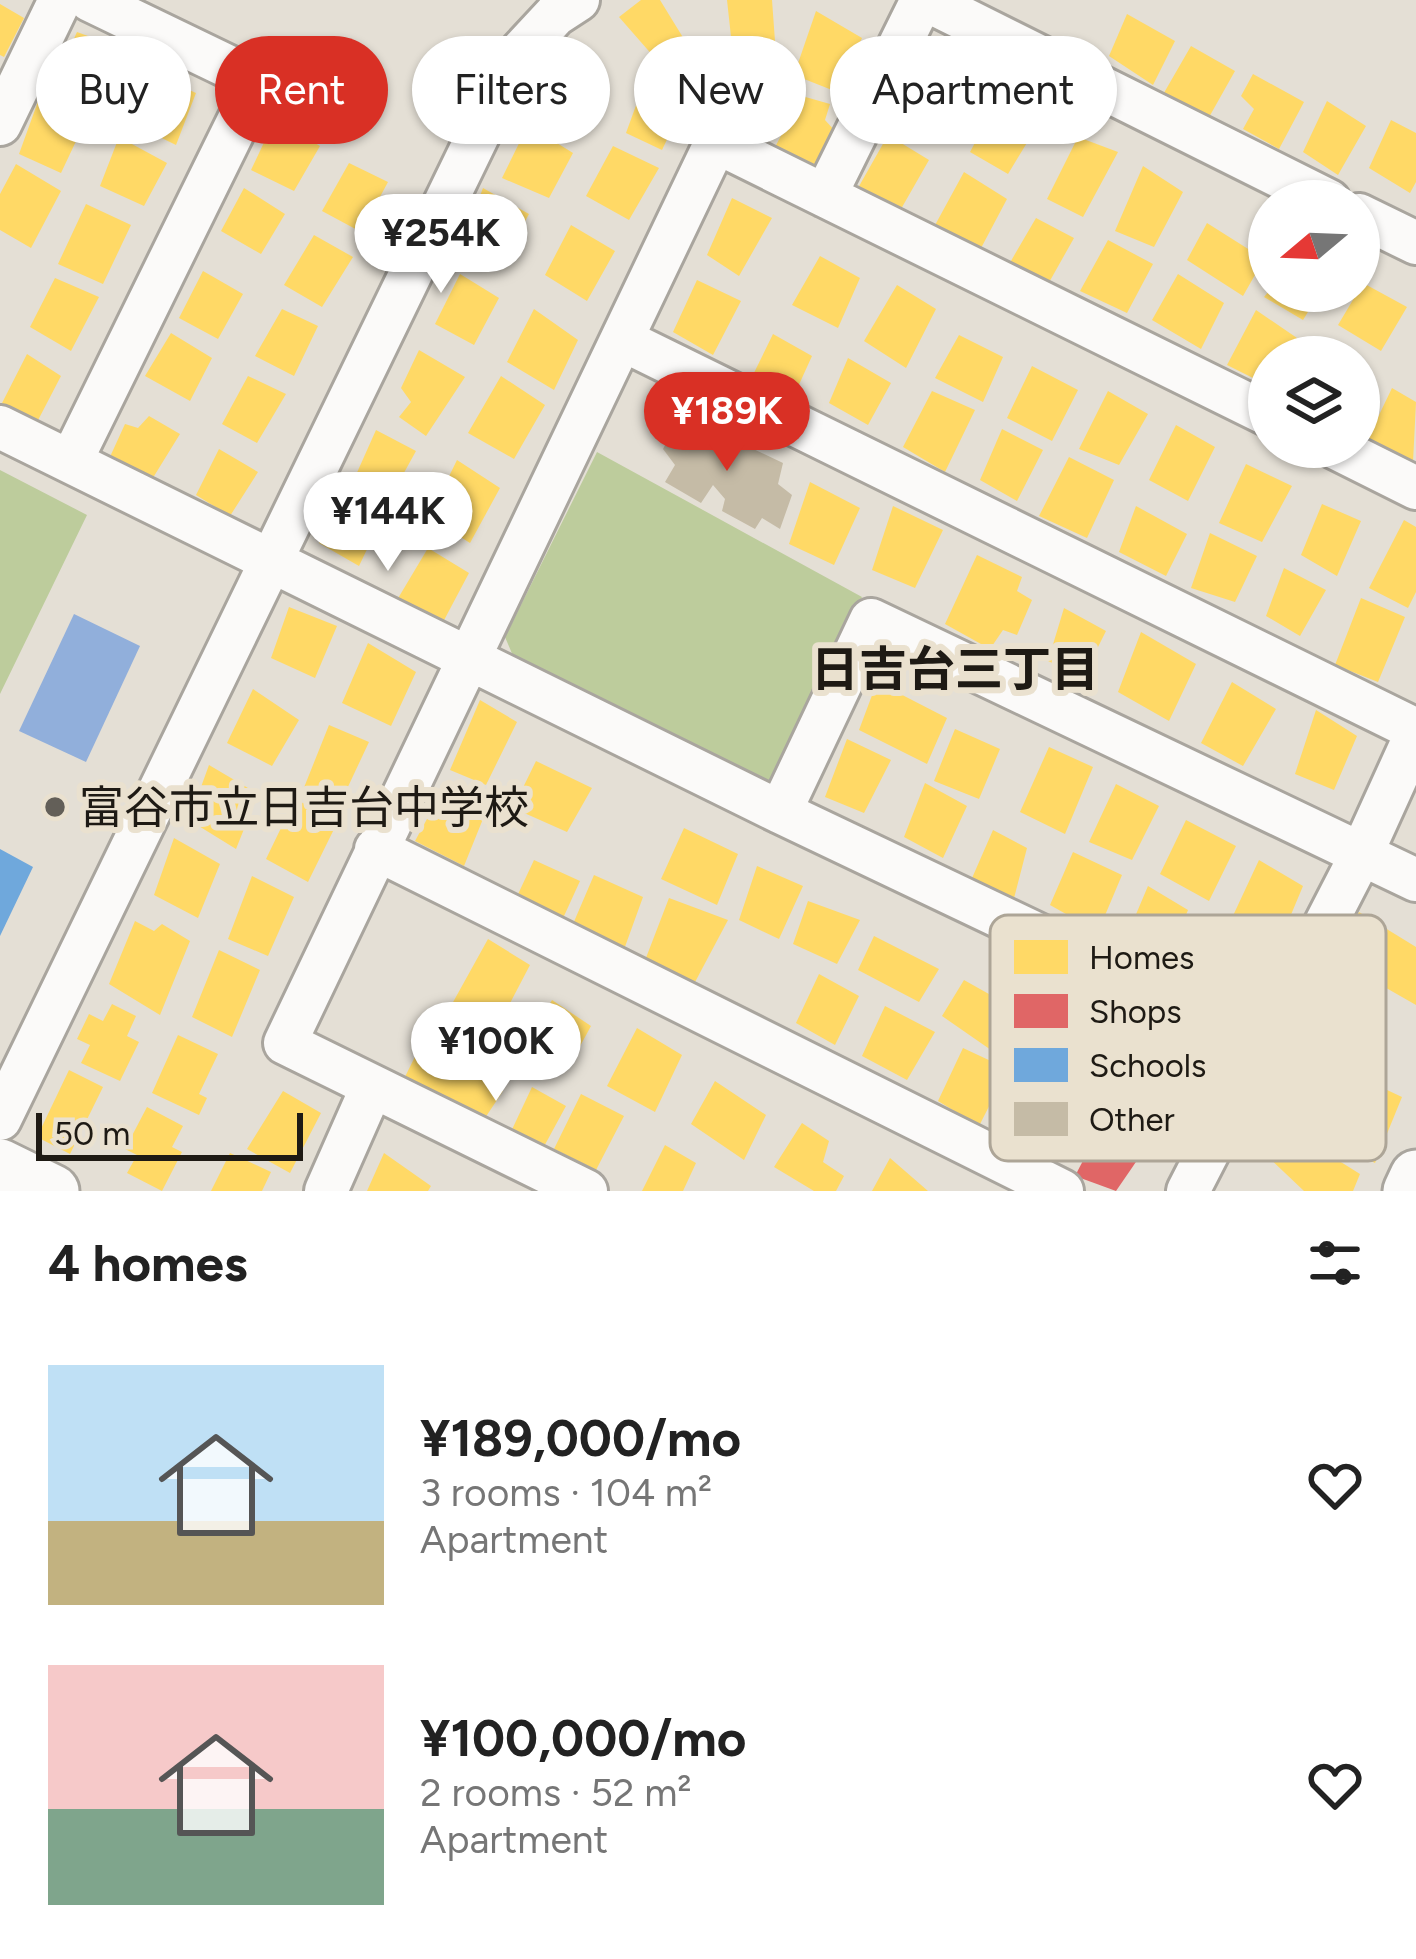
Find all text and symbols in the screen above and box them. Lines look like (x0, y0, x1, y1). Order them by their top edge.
chip: Buy (36, 36, 191, 144)
chip: Rent (215, 36, 388, 144)
chip: Filters (412, 36, 610, 144)
chip: New (634, 36, 806, 144)
chip: Apartment (830, 36, 1117, 144)
north arrow (1248, 180, 1380, 312)
map controls (1248, 180, 1380, 468)
pin: ¥254K (357, 194, 525, 296)
text: ¥254K (381, 209, 501, 256)
button: layers (1248, 336, 1380, 468)
pin: ¥189K (643, 372, 811, 474)
text: ¥189K (671, 387, 783, 434)
pin: ¥144K (304, 472, 472, 574)
text: ¥144K (330, 487, 446, 534)
district label: 日吉台三丁目 (811, 640, 1099, 698)
place label: 富谷市立日吉台中学校 (79, 780, 529, 834)
marker: 富谷市立日吉台中学校 (42, 794, 68, 820)
legend (990, 915, 1386, 1161)
text: Homes (1089, 938, 1194, 977)
text: Shops (1089, 992, 1182, 1031)
pin: ¥100K (412, 1002, 580, 1104)
text: ¥100K (438, 1017, 554, 1064)
text: Schools (1089, 1046, 1206, 1085)
text: Other (1089, 1100, 1175, 1139)
scale bar (36, 1107, 303, 1160)
text: 50 m (54, 1114, 130, 1153)
icon: filters (1302, 1230, 1368, 1296)
text: 4 homes (48, 1233, 248, 1294)
text: ¥189,000/mo (420, 1408, 741, 1469)
icon: home (144, 1413, 288, 1557)
icon: heart (1302, 1452, 1368, 1518)
text: 3 rooms · 104 m² (420, 1469, 712, 1516)
text: Apartment (420, 1516, 608, 1563)
text: ¥100,000/mo (420, 1708, 746, 1769)
icon: home (144, 1713, 288, 1857)
icon: heart (1302, 1752, 1368, 1818)
text: 2 rooms · 52 m² (420, 1769, 692, 1816)
text: Apartment (420, 1816, 608, 1863)

